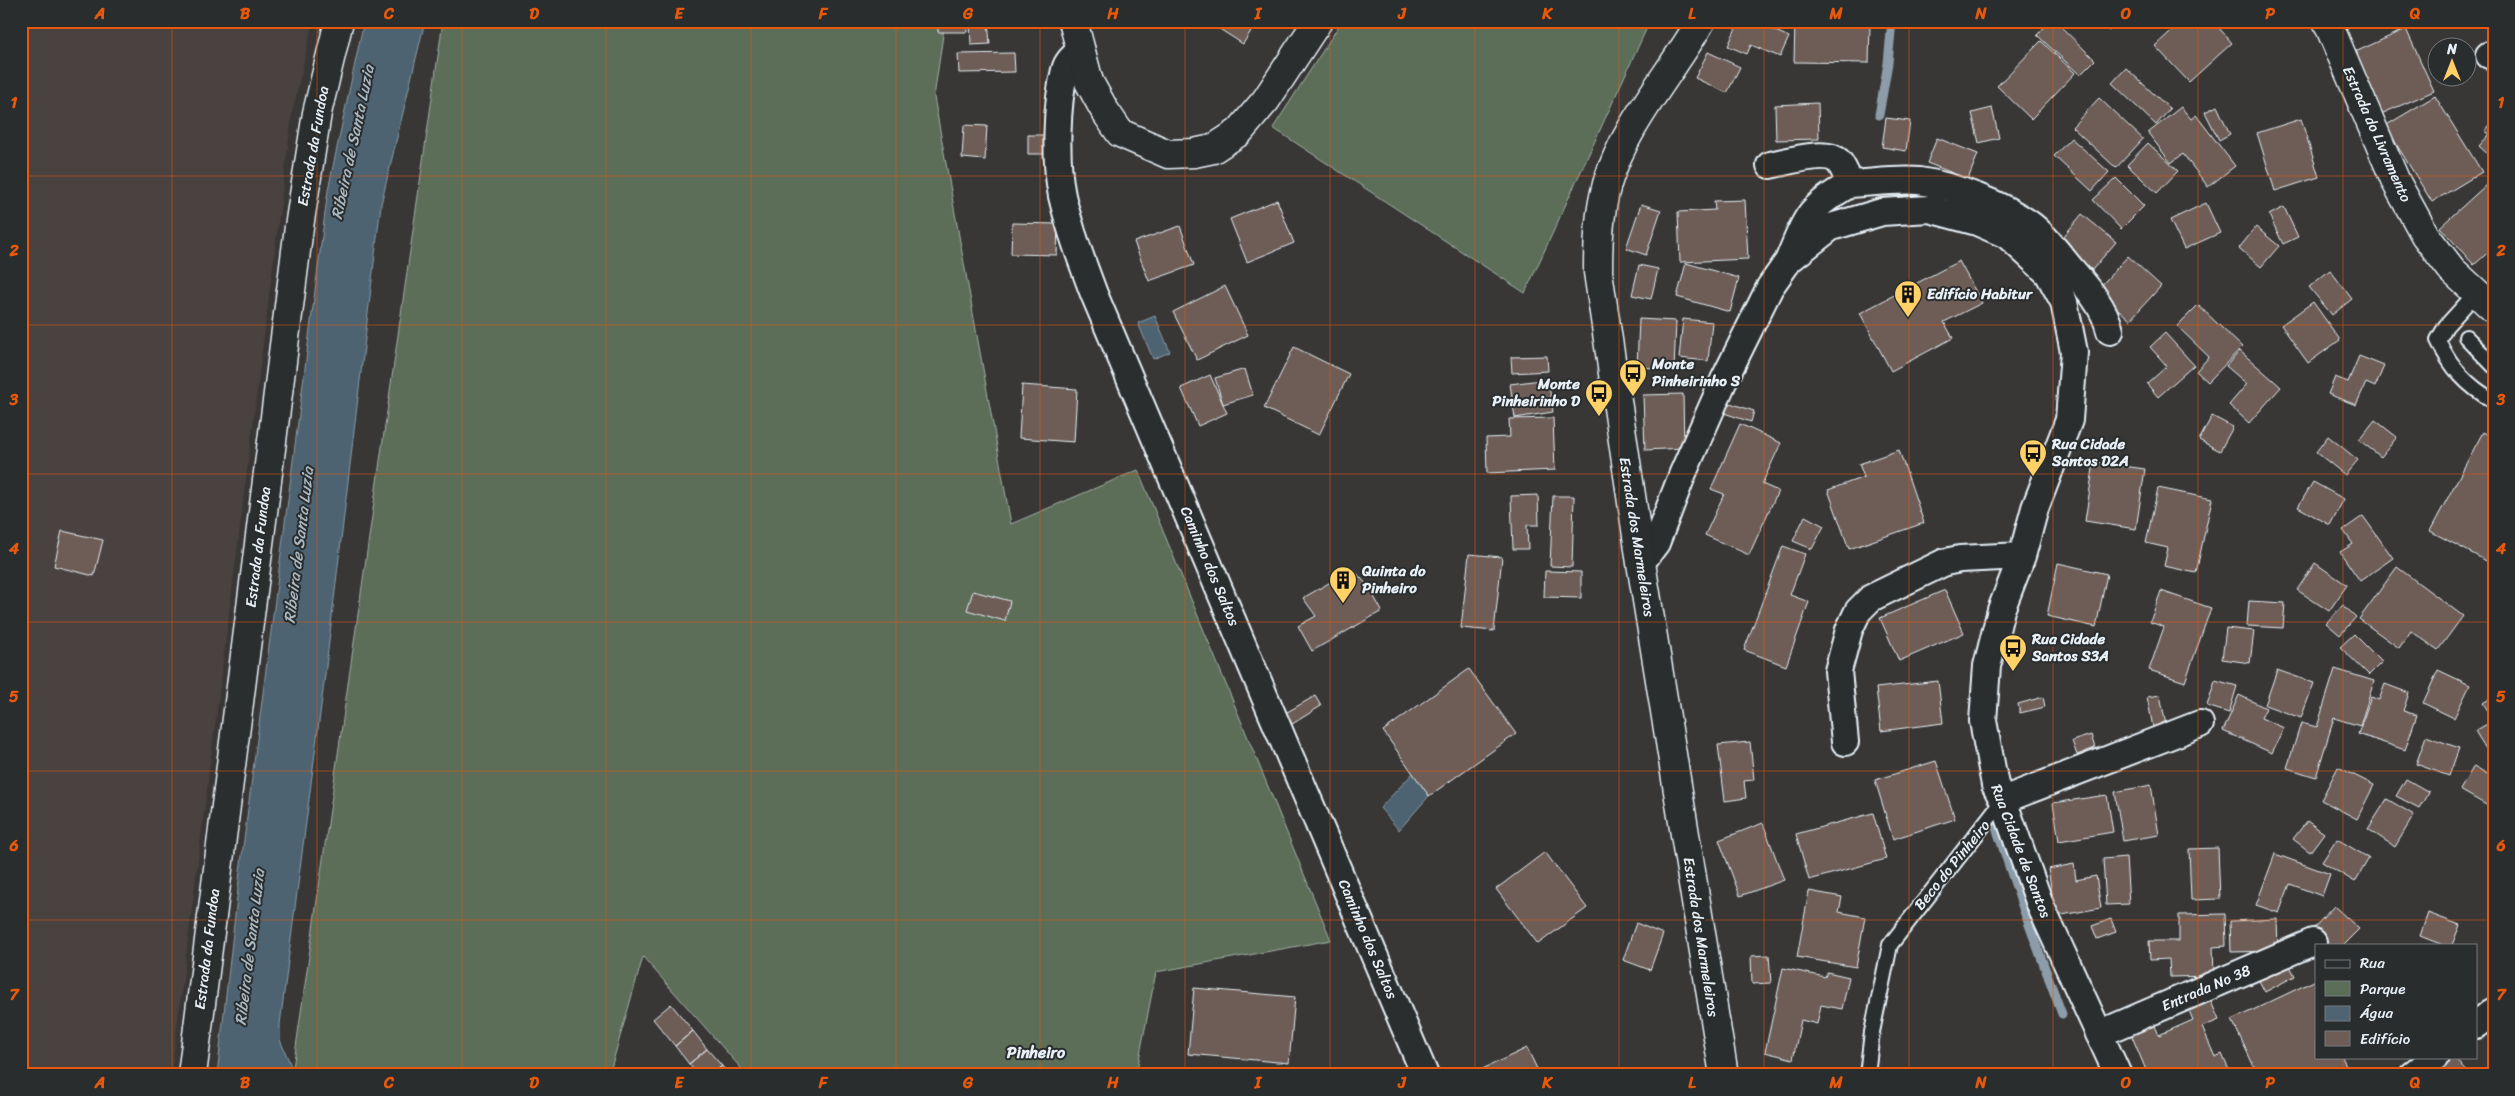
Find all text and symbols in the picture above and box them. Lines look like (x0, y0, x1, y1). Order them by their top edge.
text: A (94, 0, 105, 28)
text: B (240, 0, 251, 28)
text: C (383, 0, 395, 28)
text: D (529, 0, 539, 28)
text: E (675, 0, 685, 28)
text: F (818, 0, 829, 28)
text: G (962, 0, 974, 28)
text: H (1106, 0, 1119, 28)
text: I (1254, 0, 1263, 28)
text: J (1397, 0, 1407, 28)
text: K (1541, 0, 1553, 28)
text: L (1688, 0, 1696, 28)
text: M (1828, 0, 1843, 28)
text: N (1974, 0, 1987, 28)
text: O (2120, 0, 2132, 28)
text: P (2265, 0, 2275, 28)
text: Q (2409, 0, 2421, 28)
text: N (2446, 37, 2457, 62)
north arrow (2428, 38, 2478, 88)
water label: Ribeira de Santa Luzia (322, 60, 383, 222)
street label: Estrada do Livramento (2335, 62, 2419, 207)
street label: Estrada da Fundoa (290, 83, 336, 208)
text: 1 (11, 88, 18, 117)
text: 1 (2498, 88, 2505, 117)
text: 2 (8, 236, 19, 265)
text: 2 (2495, 236, 2506, 265)
building icon: Edifício Habitur (1893, 279, 1923, 318)
place label: Edifício Habitur (1927, 281, 2034, 307)
place label: Monte Pinheirinho S (1651, 351, 1741, 394)
bus stop icon: Monte Pinheirinho S (1618, 358, 1648, 397)
place label: Monte Pinheirinho D (1492, 371, 1581, 414)
bus stop icon: Monte Pinheirinho D (1584, 378, 1614, 417)
text: 3 (9, 385, 19, 414)
text: 3 (2496, 385, 2506, 414)
place label: Rua Cidade Santos D2A (2051, 431, 2129, 474)
bus stop icon: Rua Cidade Santos D2A (2018, 438, 2048, 477)
street label: Estrada dos Marmeleiros (1612, 455, 1662, 619)
water label: Ribeira de Santa Luzia (275, 463, 323, 625)
street label: Estrada da Fundoa (238, 485, 278, 609)
street label: Caminho dos Saltos (1173, 502, 1247, 630)
text: 4 (8, 534, 19, 563)
text: 4 (2495, 534, 2506, 563)
place label: Quinta do Pinheiro (1361, 558, 1426, 601)
building icon: Quinta do Pinheiro (1328, 565, 1358, 604)
place label: Rua Cidade Santos S3A (2031, 626, 2109, 669)
bus stop icon: Rua Cidade Santos S3A (1998, 633, 2028, 672)
text: 5 (9, 682, 19, 711)
text: 5 (2496, 682, 2506, 711)
street label: Rua Cidade de Santos (1984, 780, 2059, 922)
street label: Beco do Pinheiro (1907, 814, 1997, 916)
text: 6 (8, 831, 19, 860)
text: 6 (2495, 831, 2506, 860)
street label: Estrada dos Marmeleiros (1676, 855, 1726, 1019)
water label: Ribeira de Santa Luzia (226, 865, 274, 1027)
street label: Caminho dos Saltos (1331, 875, 1405, 1003)
street label: Estrada da Fundoa (187, 887, 227, 1011)
legend (2315, 944, 2478, 1058)
text: Rua (2360, 950, 2385, 976)
street label: Entrada No 38 (2157, 957, 2255, 1019)
text: Parque (2360, 976, 2405, 1002)
text: 7 (9, 980, 20, 1009)
text: 7 (2496, 980, 2507, 1009)
text: Água (2359, 1000, 2393, 1026)
text: Edifício (2360, 1026, 2411, 1052)
district label: Pinheiro (1007, 1038, 1066, 1067)
text: A (94, 1068, 105, 1096)
text: B (240, 1068, 251, 1096)
text: C (383, 1068, 395, 1096)
text: D (529, 1068, 539, 1096)
text: E (675, 1068, 685, 1096)
text: F (818, 1068, 829, 1096)
text: G (962, 1068, 974, 1096)
text: H (1106, 1068, 1119, 1096)
text: I (1254, 1068, 1263, 1096)
text: J (1397, 1068, 1407, 1096)
text: K (1541, 1068, 1553, 1096)
text: L (1688, 1068, 1696, 1096)
text: M (1828, 1068, 1843, 1096)
text: N (1974, 1068, 1987, 1096)
text: O (2120, 1068, 2132, 1096)
text: P (2265, 1068, 2275, 1096)
text: Q (2409, 1068, 2421, 1096)

